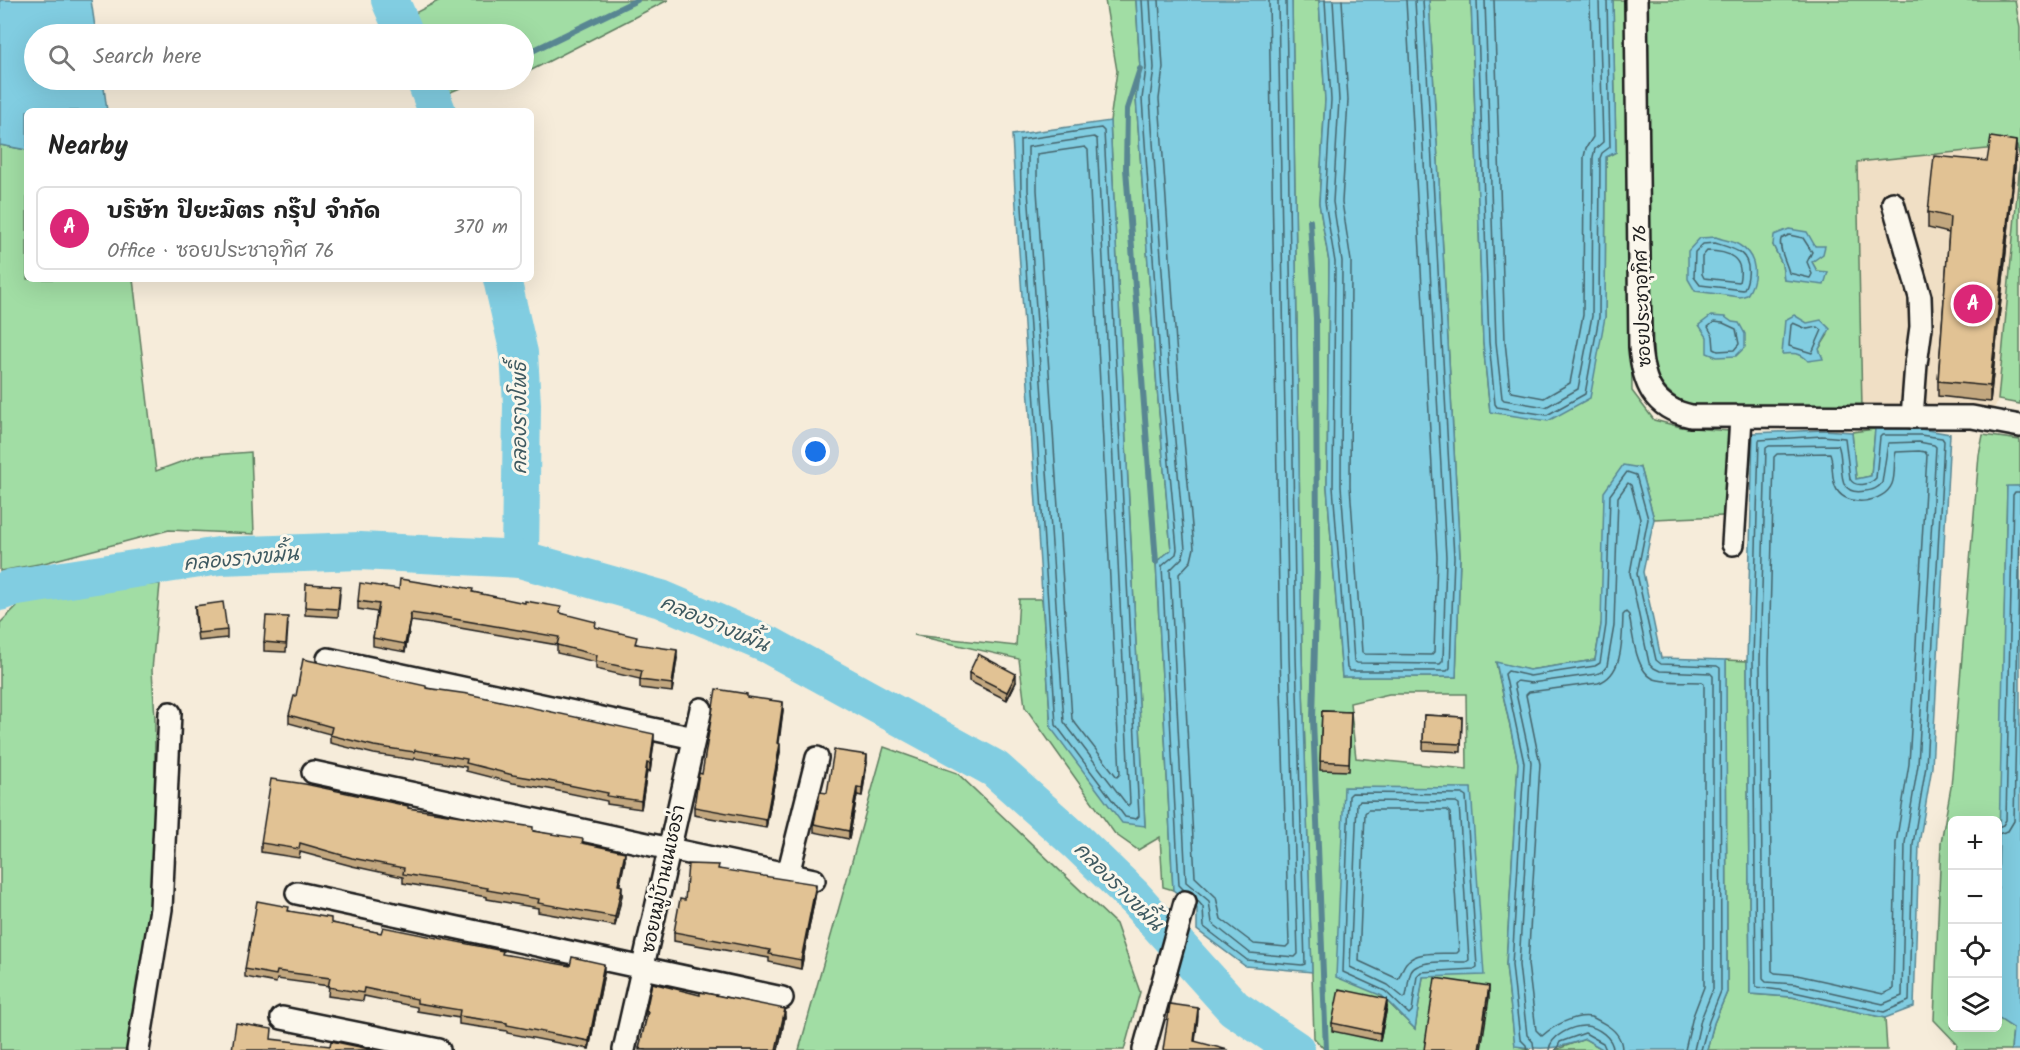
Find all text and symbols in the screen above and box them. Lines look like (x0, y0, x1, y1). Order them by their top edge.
search box (24, 24, 534, 90)
text: Search here (93, 40, 201, 75)
icon: search (45, 41, 78, 74)
text: Nearby (48, 126, 128, 168)
text: บริษัท ปิยะมิตร กรุ๊ป จำกัด (107, 195, 380, 230)
text: A (63, 212, 76, 244)
text: 370 m (453, 212, 508, 244)
street label: ซอยประชาอุทิศ 76 (1627, 224, 1660, 368)
text: Office · ซอยประชาอุทิศ 76 (107, 236, 334, 268)
pin: A (1954, 282, 1992, 326)
water label: คลองรางโพธิ์ (501, 356, 537, 474)
your location (801, 437, 830, 466)
water label: คลองรางขมิ้น (182, 536, 302, 581)
water label: คลองรางขมิ้น (655, 585, 776, 663)
street label: ซอยหมู่บ้านเนเชอร่า (635, 802, 694, 956)
map controls (1948, 816, 2002, 1032)
button: + (1948, 816, 2002, 870)
water label: คลองรางขมิ้น (1066, 833, 1173, 941)
button: − (1948, 870, 2002, 924)
button: locate (1948, 924, 2002, 978)
button: layers (1948, 978, 2002, 1032)

